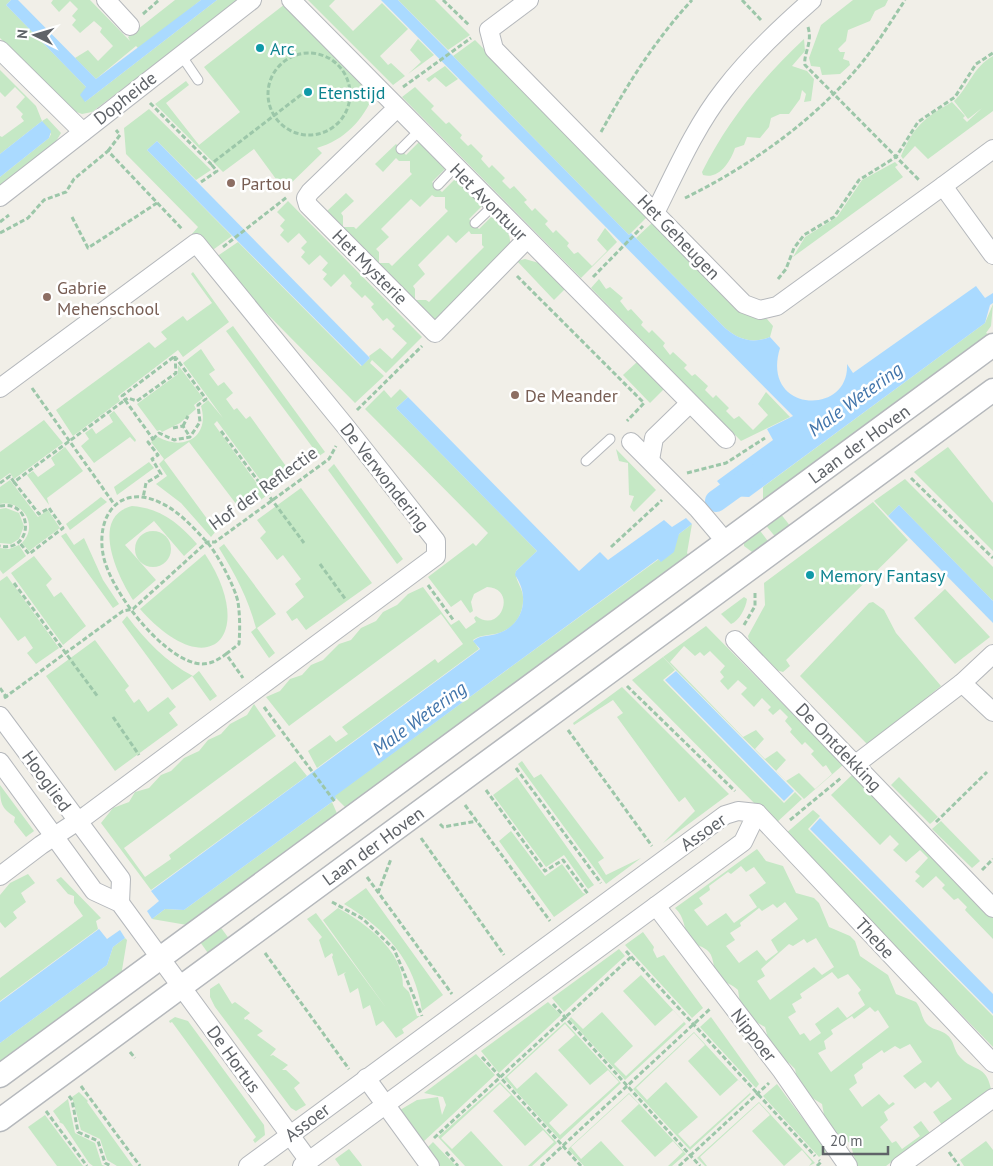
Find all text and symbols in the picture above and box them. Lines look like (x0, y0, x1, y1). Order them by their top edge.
north arrow (10, 10, 60, 60)
text: N (13, 28, 31, 39)
place label: Arc (270, 37, 295, 60)
marker: Arc (254, 42, 266, 54)
street label: Dopheide (89, 66, 161, 130)
place label: Etenstijd (318, 81, 386, 104)
marker: Etenstijd (302, 86, 314, 98)
street label: Het Avontuur (445, 158, 533, 246)
place label: Partou (241, 172, 291, 195)
marker: Partou (225, 177, 237, 189)
street label: Het Geheugen (633, 190, 725, 284)
street label: Het Mysterie (327, 224, 413, 310)
place label: Gabrie Mehenschool (57, 276, 160, 320)
marker: Gabrie Mehenschool (41, 291, 53, 303)
water label: Male Wetering (803, 356, 907, 441)
place label: De Meander (525, 384, 618, 407)
marker: De Meander (509, 389, 521, 401)
street label: Laan der Hoven (804, 399, 914, 489)
street label: De Verwondering (335, 418, 435, 536)
street label: Hof der Reflectie (204, 441, 322, 535)
place label: Memory Fantasy (820, 564, 946, 587)
marker: Memory Fantasy (804, 569, 816, 581)
water label: Male Wetering (367, 675, 471, 760)
street label: De Ontdekking (791, 698, 887, 796)
street label: Hooglied (17, 746, 77, 816)
street label: Laan der Hoven (318, 801, 428, 891)
street label: Assoer (676, 808, 730, 856)
street label: Thebe (850, 913, 900, 963)
street label: Nippoer (726, 1004, 782, 1066)
street label: De Hortus (202, 1021, 266, 1097)
street label: Assoer (280, 1098, 334, 1146)
scale bar (823, 1124, 888, 1156)
text: 20 m (830, 1131, 863, 1150)

